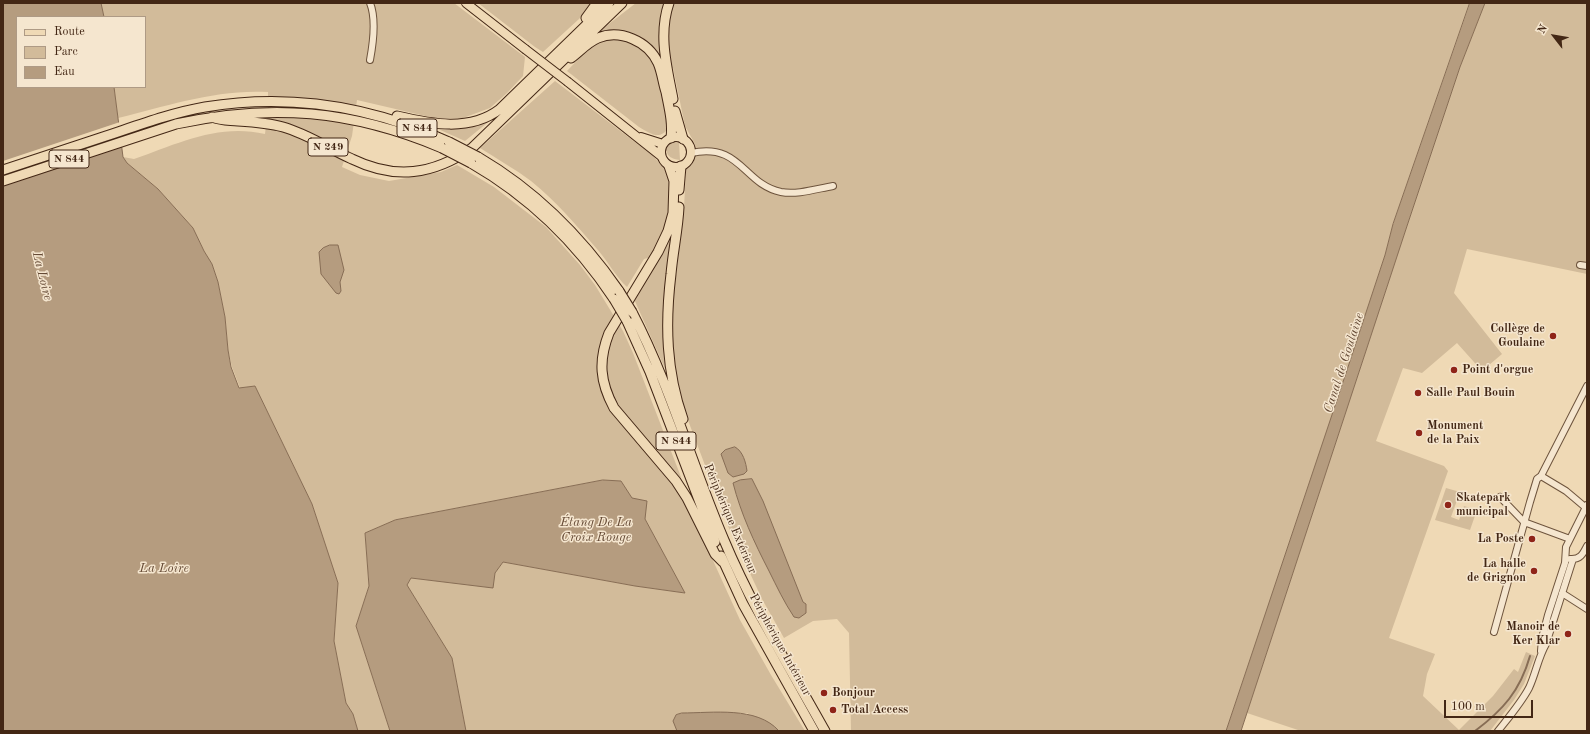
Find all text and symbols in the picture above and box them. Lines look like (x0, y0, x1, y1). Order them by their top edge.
legend (16, 16, 146, 88)
north arrow (1534, 16, 1574, 56)
text: N (1536, 23, 1550, 36)
text: Route (54, 26, 85, 38)
text: Parc (54, 46, 78, 58)
text: Eau (54, 66, 75, 78)
road number: N 844 (397, 119, 437, 137)
road number: N 249 (308, 138, 348, 156)
road number: N 844 (49, 150, 89, 168)
water label: La Loire (28, 250, 56, 302)
water label: Canal de Goulaine (1320, 311, 1368, 415)
place label: Collège de Goulaine (1490, 322, 1545, 350)
marker: Collège de Goulaine (1548, 331, 1558, 341)
place label: Point d'orgue (1462, 363, 1533, 377)
marker: Point d'orgue (1449, 365, 1459, 375)
place label: Salle Paul Bouin (1426, 386, 1515, 400)
marker: Salle Paul Bouin (1413, 388, 1423, 398)
place label: Monument de la Paix (1427, 419, 1483, 447)
marker: Monument de la Paix (1414, 428, 1424, 438)
road number: N 844 (656, 432, 696, 450)
street label: Périphérique Extérieur (700, 462, 760, 576)
place label: Skatepark municipal (1456, 491, 1511, 519)
marker: Skatepark municipal (1443, 500, 1453, 510)
water label: Étang De La Croix Rouge (560, 515, 632, 546)
place label: La Poste (1477, 532, 1524, 546)
marker: La Poste (1527, 534, 1537, 544)
place label: La halle de Grignon (1467, 557, 1526, 585)
water label: La Loire (139, 561, 189, 577)
marker: La halle de Grignon (1529, 566, 1539, 576)
street label: Périphérique Intérieur (746, 591, 814, 699)
place label: Manoir de Ker Klar (1506, 620, 1560, 648)
marker: Manoir de Ker Klar (1563, 629, 1573, 639)
place label: Bonjour (832, 686, 875, 700)
marker: Bonjour (819, 688, 829, 698)
scale bar (1446, 692, 1535, 718)
text: 100 m (1451, 701, 1485, 713)
place label: Total Access (841, 703, 908, 717)
marker: Total Access (828, 705, 838, 715)

